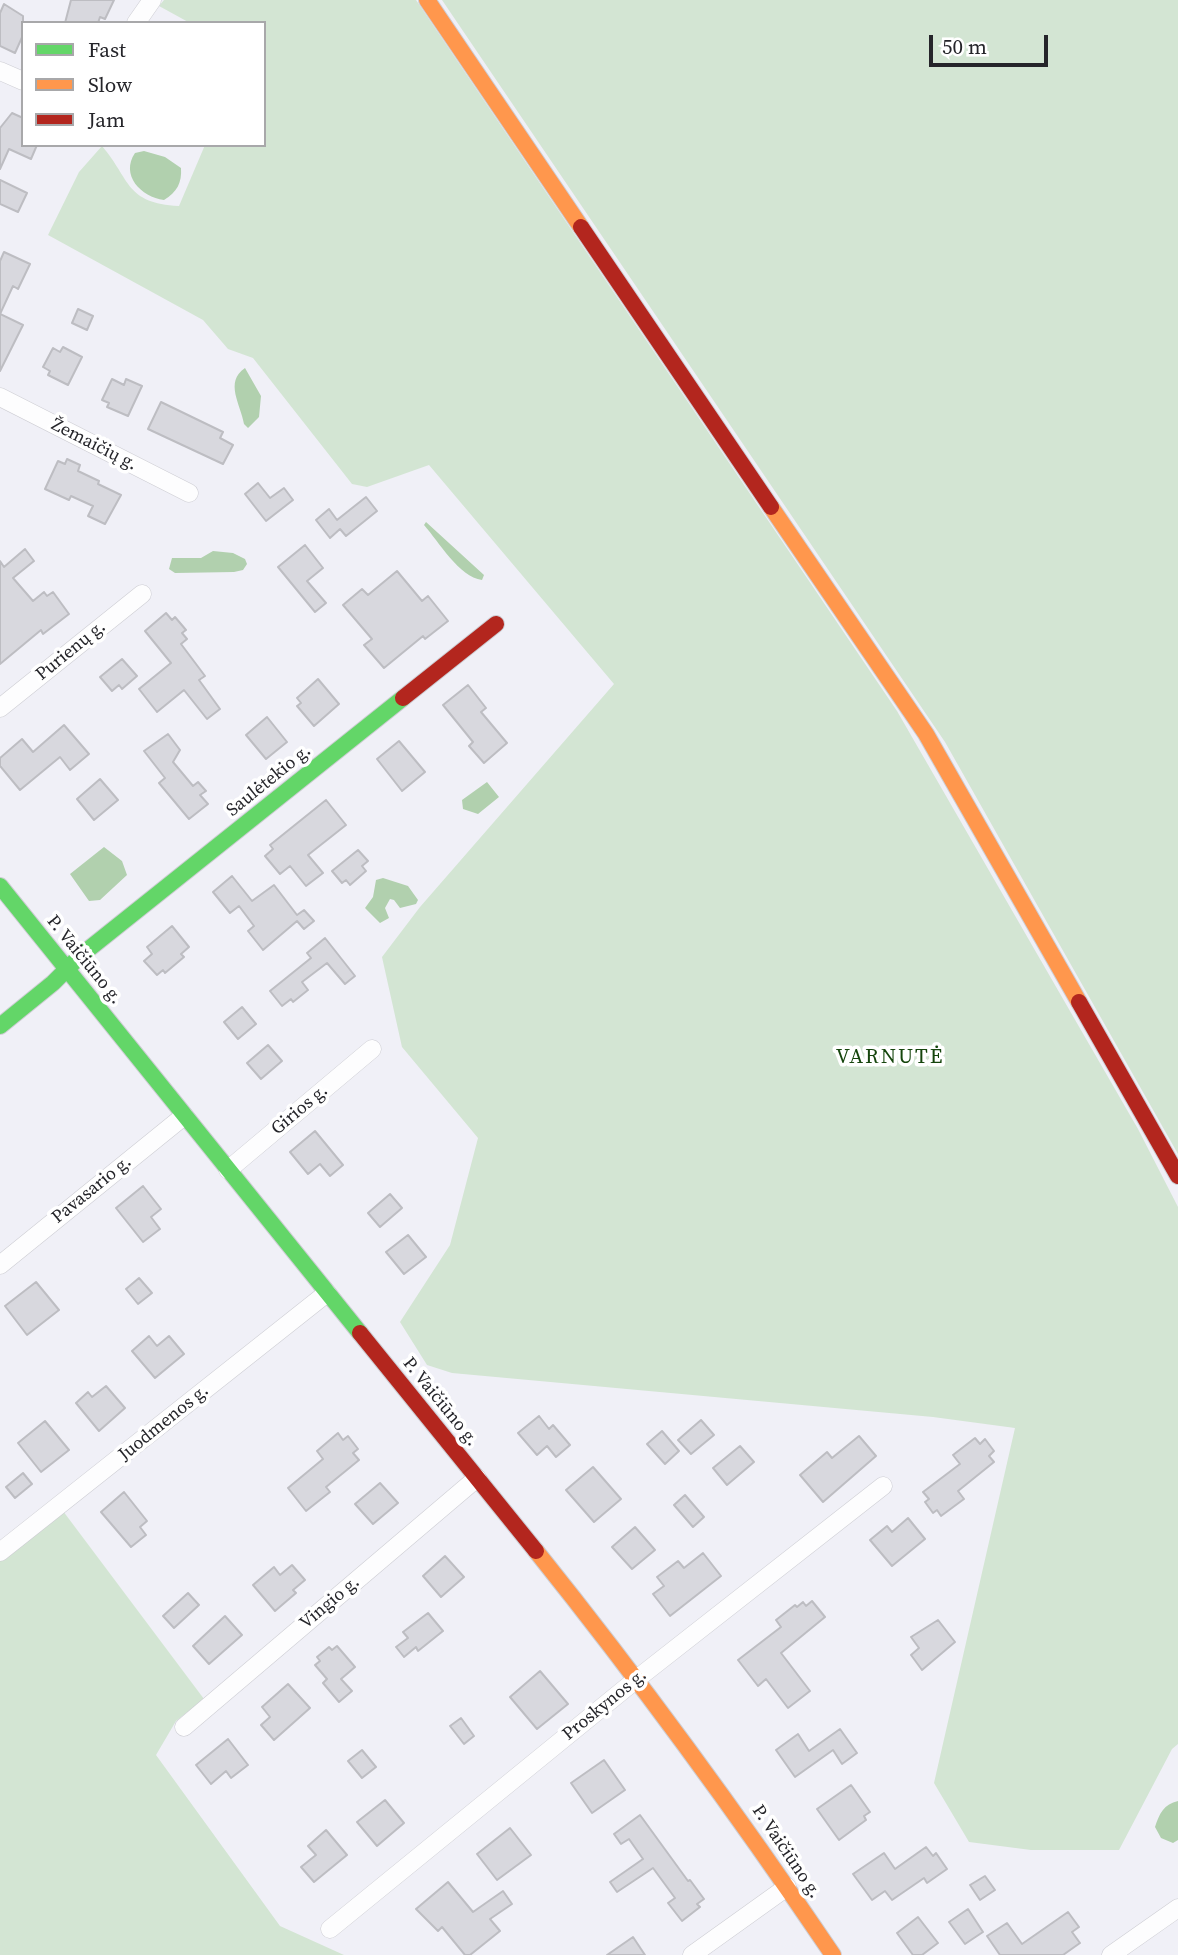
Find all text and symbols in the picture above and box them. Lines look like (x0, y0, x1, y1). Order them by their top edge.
legend (21, 21, 266, 147)
scale bar (933, 21, 1052, 65)
text: 50 m (942, 32, 987, 61)
text: Fast (88, 35, 126, 64)
text: Slow (88, 70, 132, 99)
text: Jam (88, 105, 125, 134)
street label: Žemaičių g. (47, 414, 141, 476)
street label: Purienų g. (32, 616, 110, 686)
street label: Saulėtekio g. (222, 740, 316, 822)
street label: P. Vaičiūno g. (42, 911, 126, 1009)
district label: VARNUTĖ (837, 1045, 943, 1071)
street label: Girios g. (267, 1080, 333, 1140)
street label: Pavasario g. (48, 1151, 136, 1229)
street label: P. Vaičiūno g. (398, 1353, 482, 1451)
street label: Juodmenos g. (115, 1380, 213, 1466)
street label: Vingio g. (296, 1572, 364, 1634)
street label: Proskynos g. (559, 1665, 651, 1745)
street label: P. Vaičiūno g. (747, 1801, 825, 1903)

